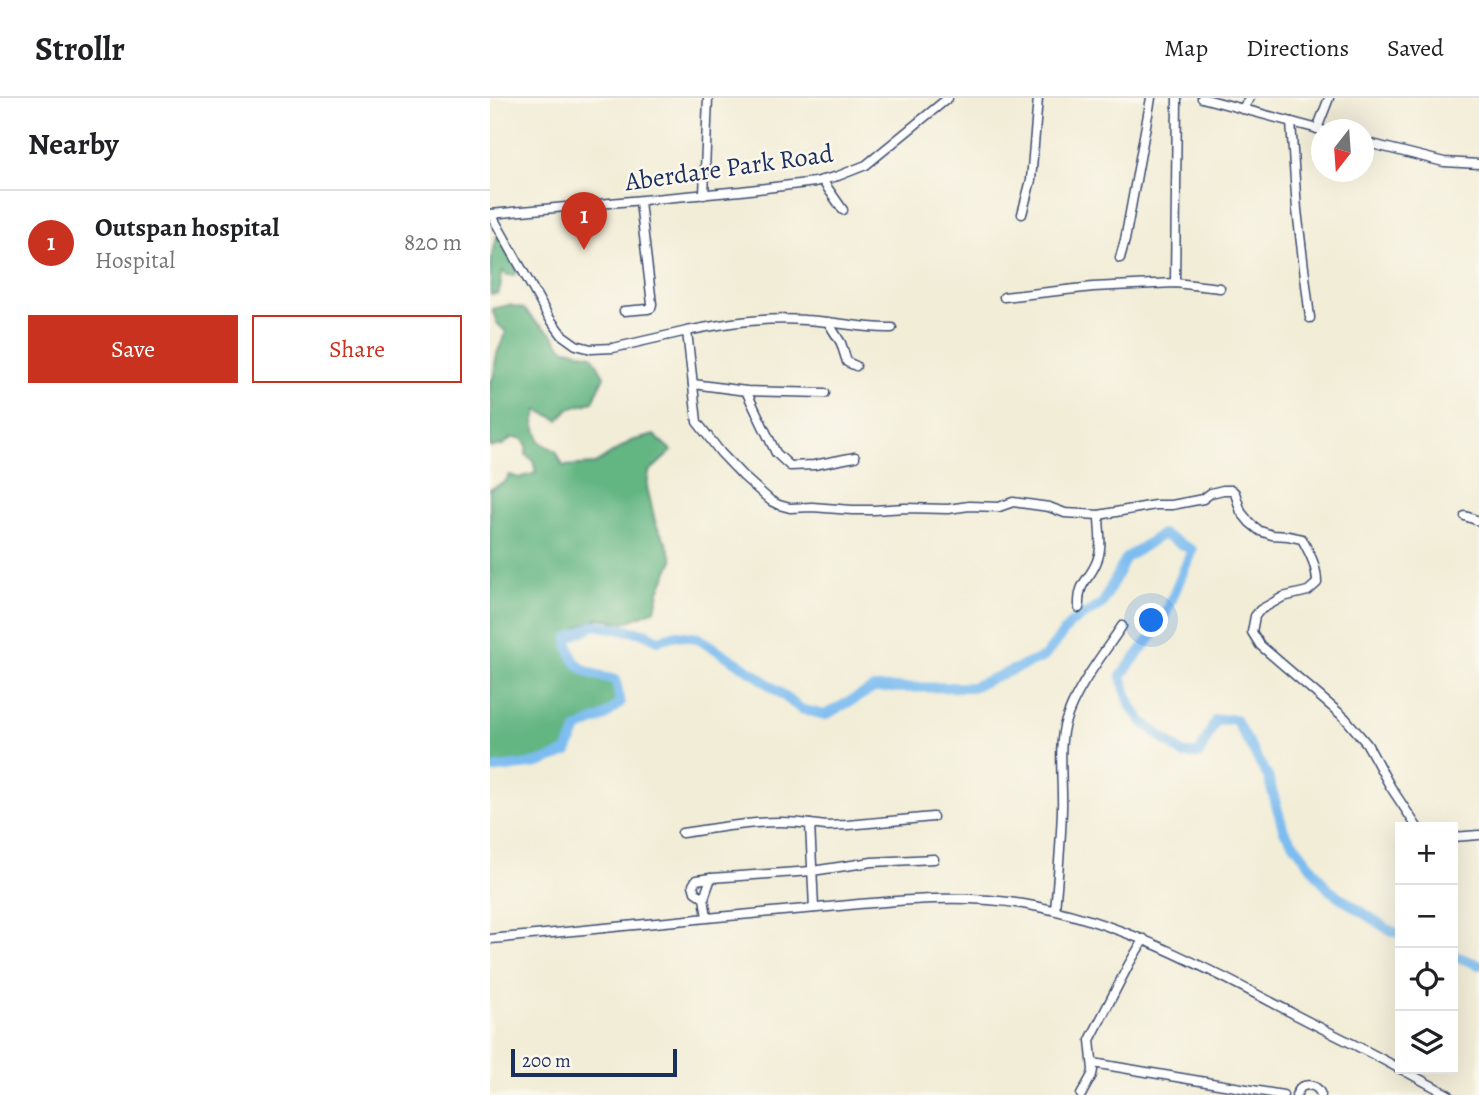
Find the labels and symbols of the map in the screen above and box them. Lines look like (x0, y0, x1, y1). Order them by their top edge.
north arrow (1311, 119, 1374, 182)
street label: Aberdare Park Road (622, 136, 835, 200)
pin: 1 (561, 192, 607, 250)
your location (1134, 603, 1168, 637)
scale bar (511, 1046, 677, 1078)

